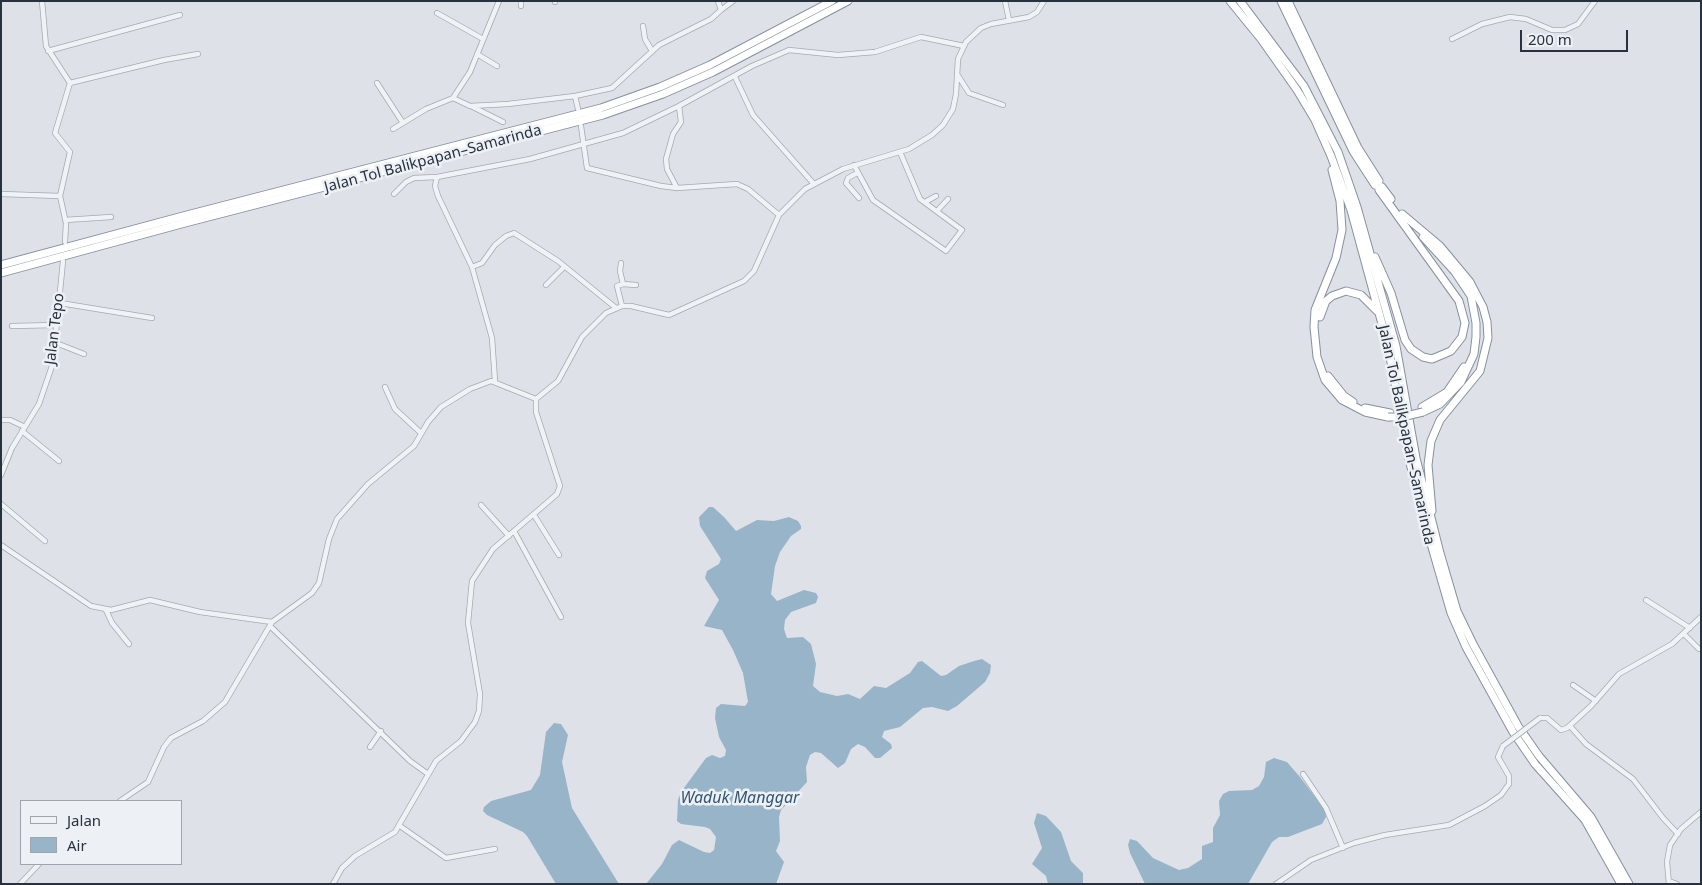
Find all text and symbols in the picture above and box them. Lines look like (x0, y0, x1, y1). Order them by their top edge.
scale bar (1522, 20, 1630, 52)
text: 200 m (1528, 29, 1572, 49)
street label: Jalan Tol Balikpapan–Samarinda (322, 121, 544, 197)
street label: Jalan Tepo (42, 292, 68, 366)
street label: Jalan Tol Balikpapan–Samarinda (1374, 324, 1438, 546)
water label: Waduk Manggar (681, 788, 799, 808)
legend (20, 800, 182, 865)
text: Jalan (67, 810, 101, 830)
text: Air (67, 835, 87, 855)

